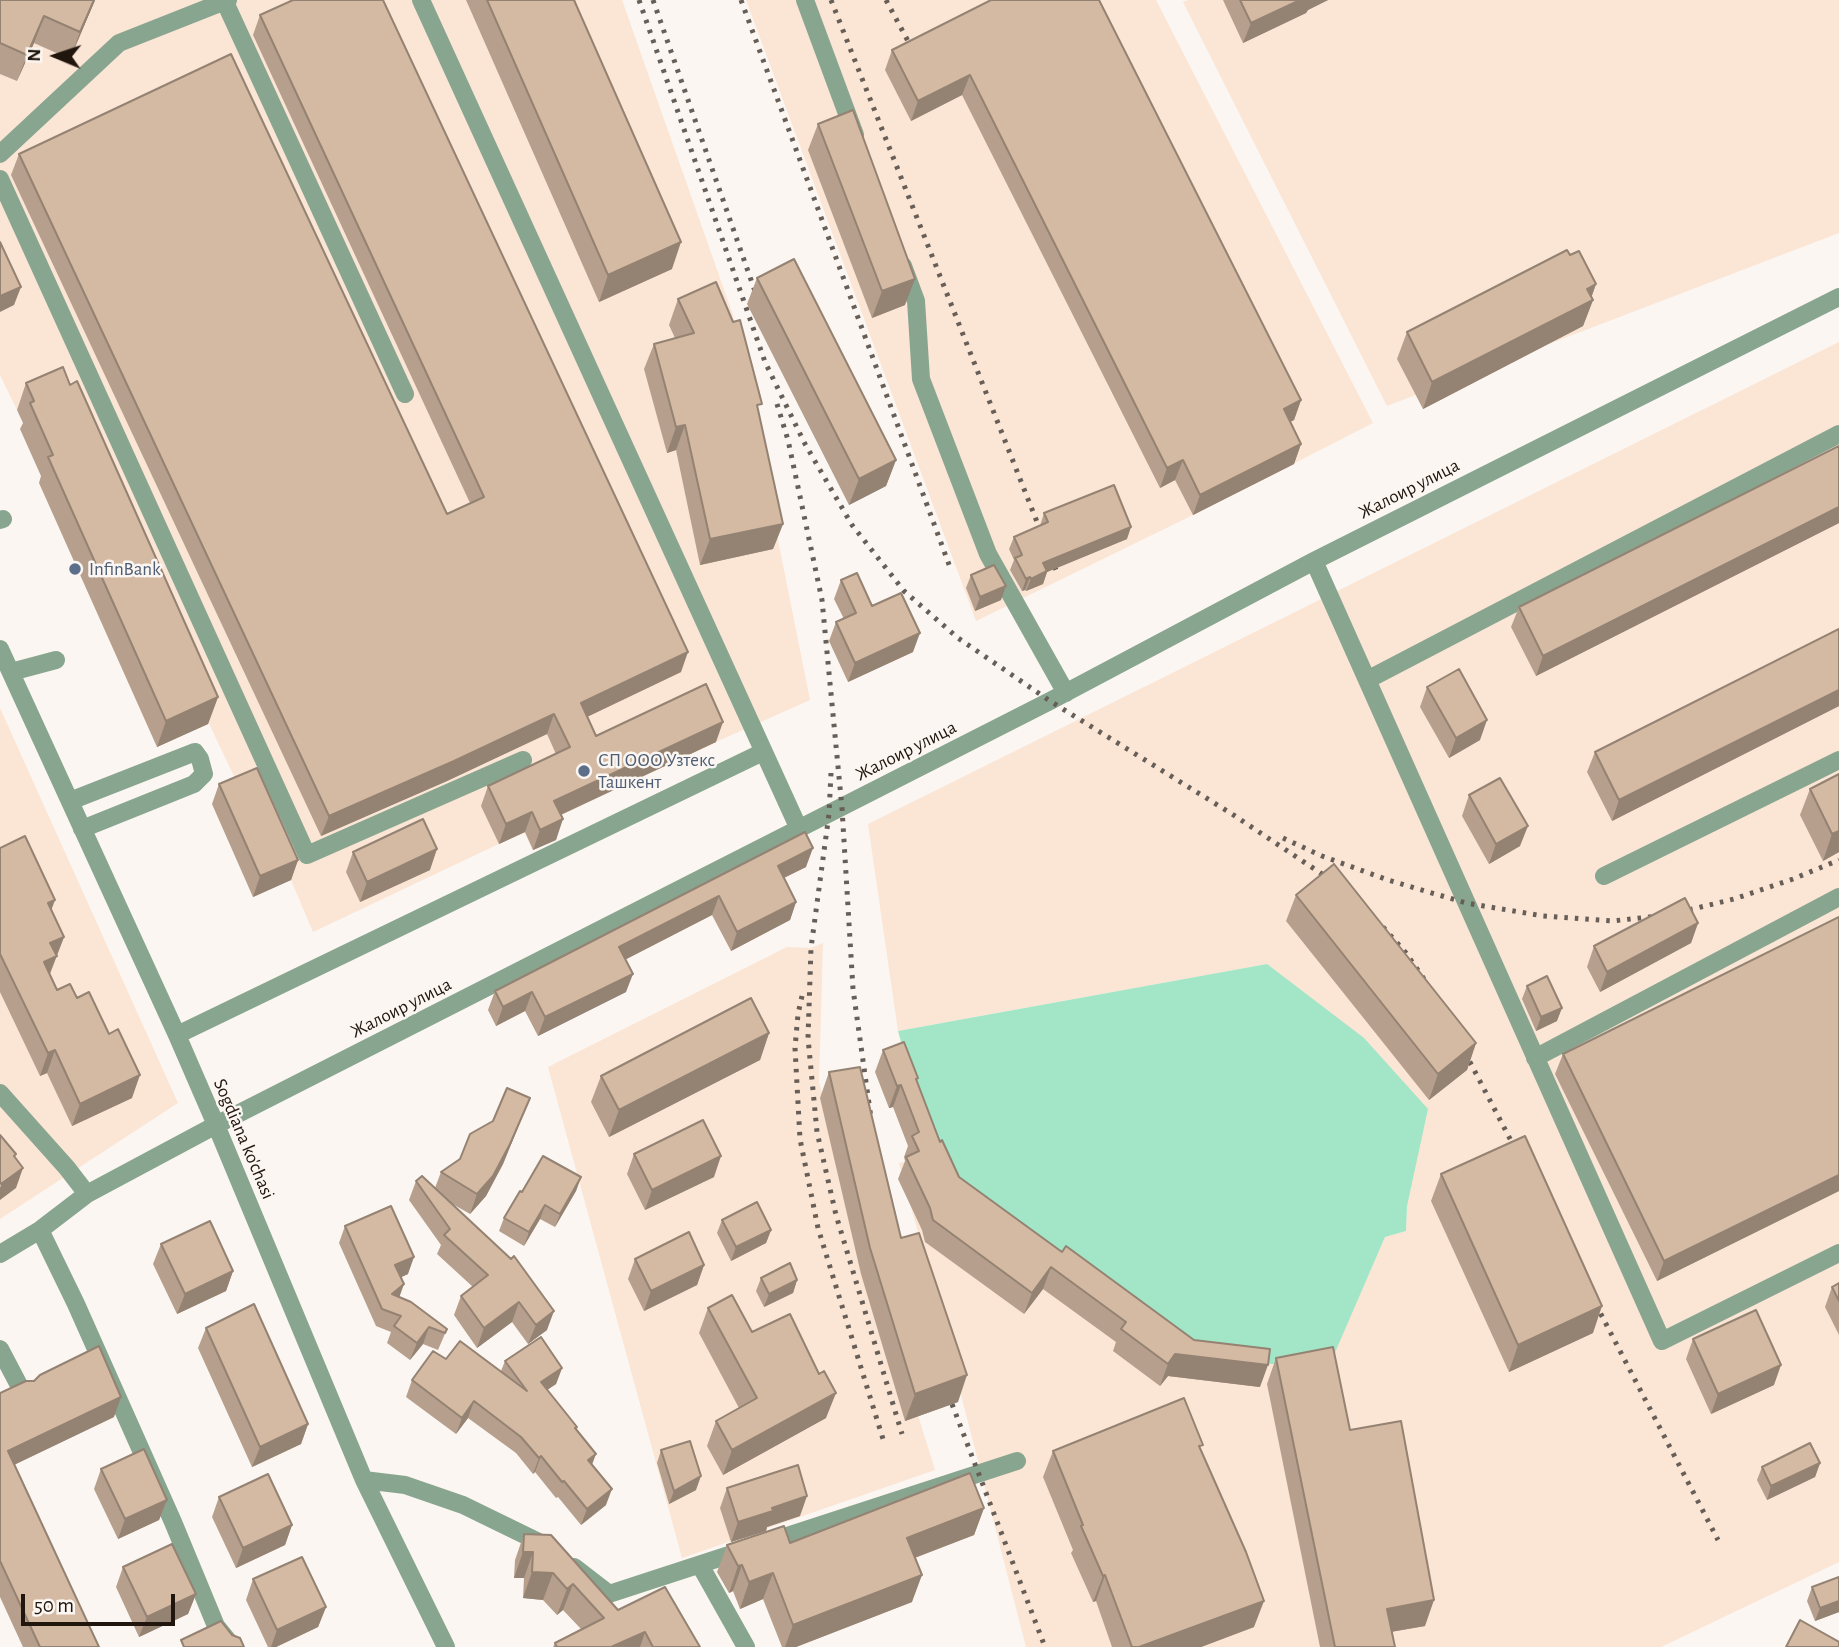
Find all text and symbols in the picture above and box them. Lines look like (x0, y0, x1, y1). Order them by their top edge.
north arrow (21, 21, 91, 91)
text: N (25, 48, 44, 62)
street label: Жалоир улица (1355, 454, 1463, 524)
place label: InfinBank (89, 558, 161, 580)
marker: InfinBank (67, 561, 83, 577)
street label: Жалоир улица (852, 716, 960, 786)
place label: СП ООО Узтекс Ташкент (598, 749, 715, 793)
marker: СП ООО Узтекс Ташкент (576, 763, 592, 779)
street label: Жалоир улица (347, 973, 455, 1043)
street label: Sogdiana ko'chasi (208, 1075, 280, 1203)
scale bar (24, 1580, 178, 1624)
text: 50 m (34, 1595, 74, 1616)

